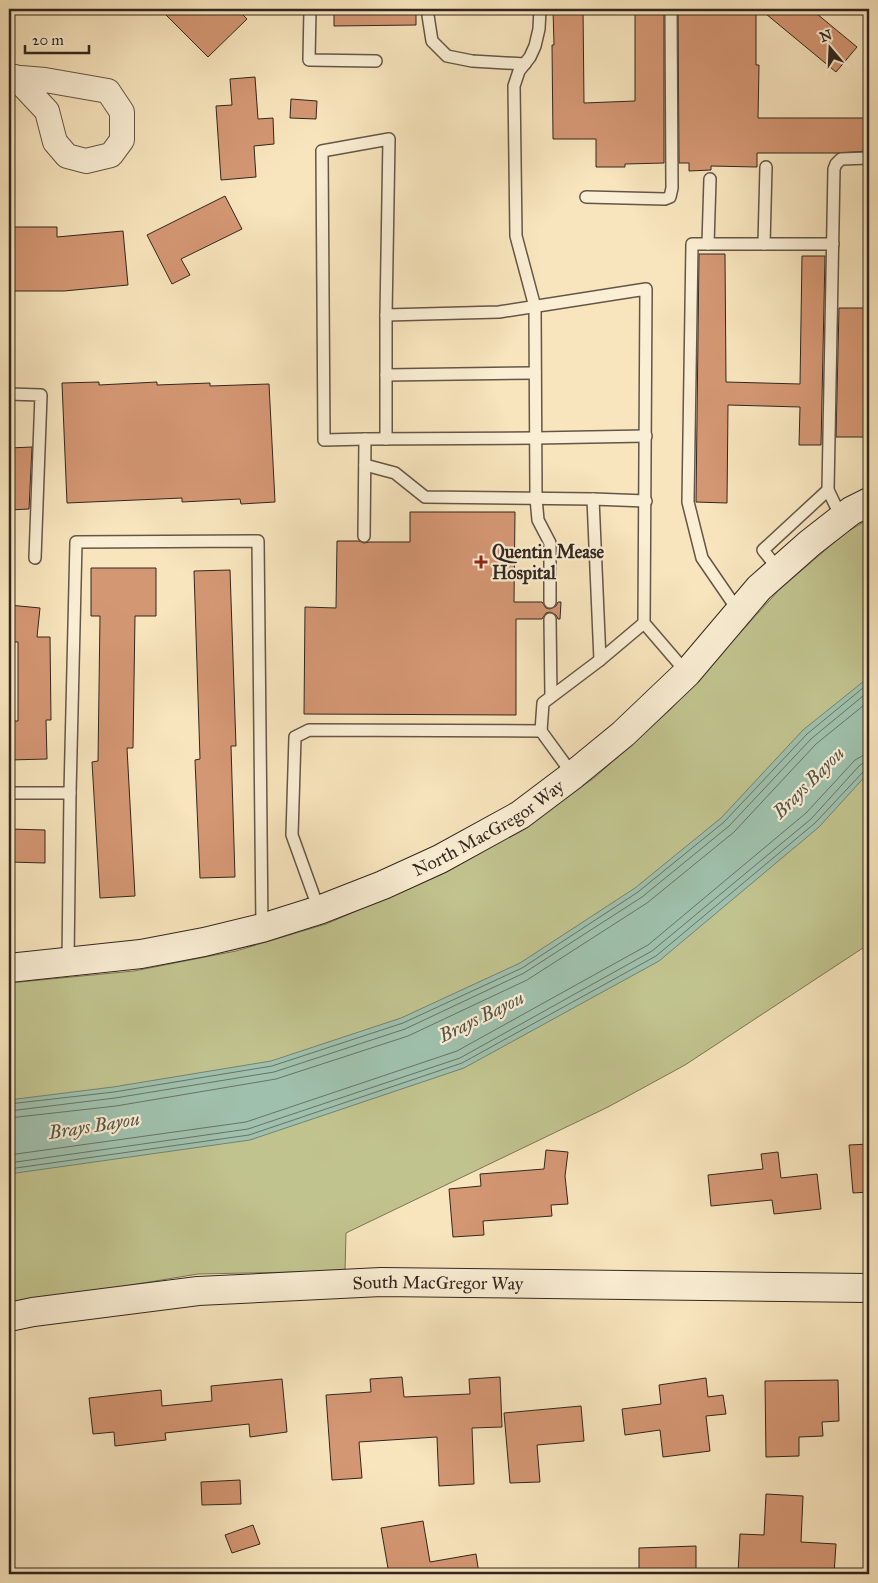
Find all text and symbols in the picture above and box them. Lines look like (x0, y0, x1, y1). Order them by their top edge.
scale bar (25, 22, 89, 54)
north arrow (806, 22, 856, 72)
text: N (818, 26, 834, 46)
text: 20 m (32, 31, 64, 49)
place label: Quentin Mease Hospital (492, 541, 604, 585)
marker: Quentin Mease Hospital (474, 555, 488, 569)
water label: Brays Bayou (767, 742, 849, 824)
street label: North MacGregor Way (409, 774, 569, 881)
water label: Brays Bayou (434, 986, 528, 1047)
water label: Brays Bayou (46, 1107, 141, 1144)
street label: South MacGregor Way (352, 1271, 524, 1295)

